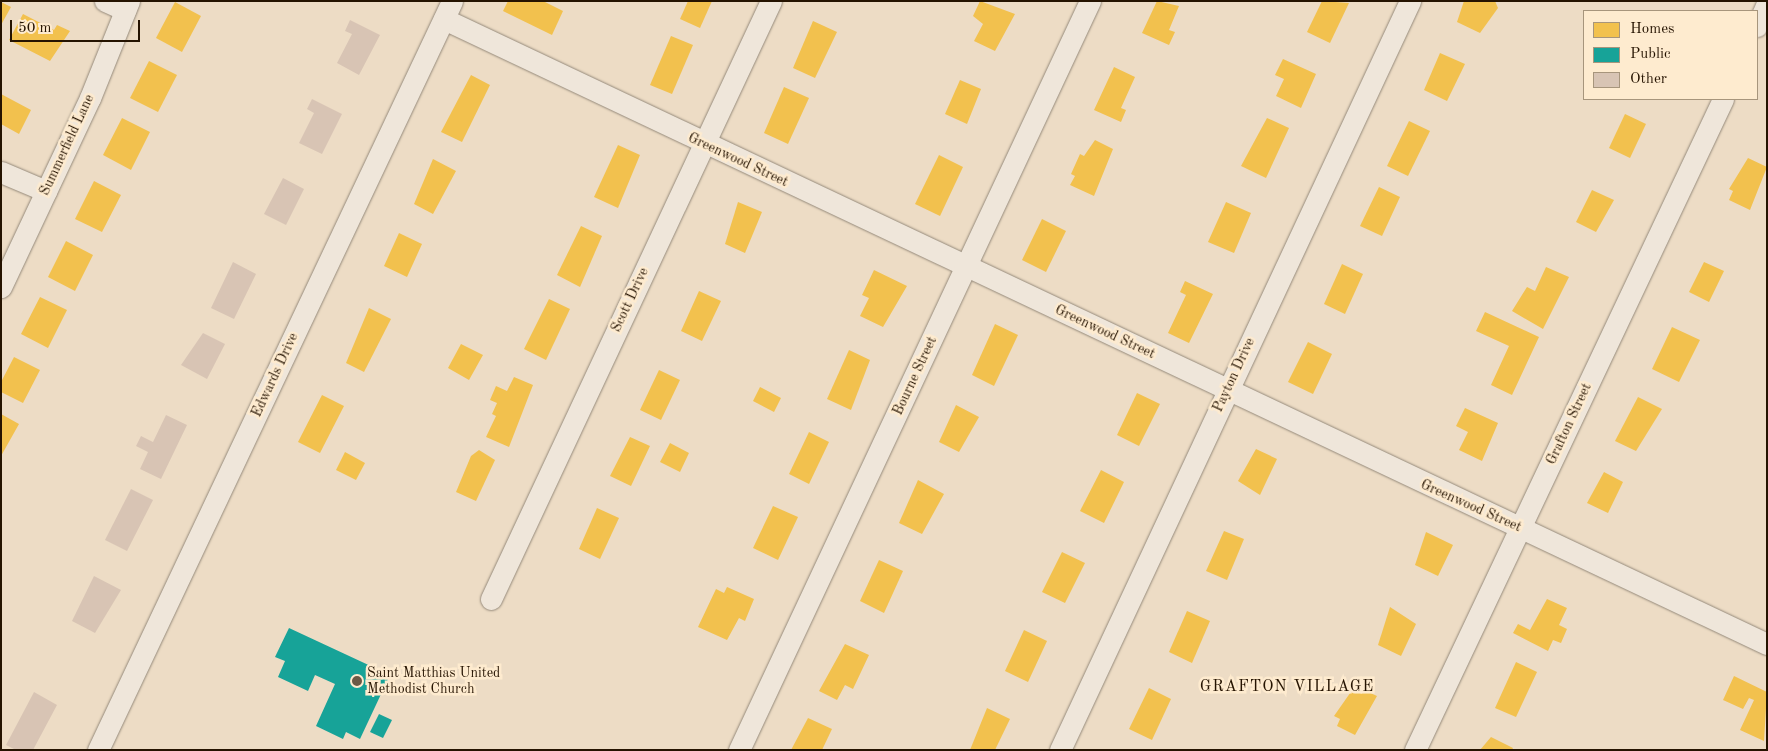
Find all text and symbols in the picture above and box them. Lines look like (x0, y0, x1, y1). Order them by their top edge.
scale bar (12, 10, 142, 42)
legend (1583, 10, 1758, 100)
text: 50 m (18, 21, 52, 36)
text: Homes (1630, 22, 1675, 37)
text: Public (1630, 47, 1671, 62)
text: Other (1630, 72, 1667, 87)
street label: Summerfield Lane (36, 92, 98, 198)
street label: Greenwood Street (685, 129, 791, 191)
street label: Scott Drive (608, 265, 652, 335)
street label: Greenwood Street (1052, 301, 1158, 363)
street label: Edwards Drive (248, 330, 302, 420)
street label: Bourne Street (889, 334, 941, 418)
street label: Payton Drive (1209, 335, 1259, 415)
street label: Grafton Street (1543, 381, 1595, 467)
street label: Greenwood Street (1418, 476, 1524, 536)
place label: Saint Matthias United Methodist Church (367, 665, 500, 698)
marker: Saint Matthias United Methodist Church (351, 675, 363, 687)
district label: GRAFTON VILLAGE (1198, 677, 1376, 697)

